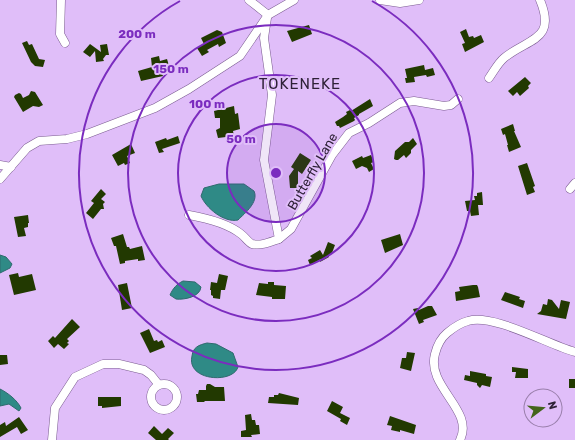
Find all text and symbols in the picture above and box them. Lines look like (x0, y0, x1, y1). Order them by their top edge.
text: 200 m (118, 27, 156, 41)
text: 150 m (153, 62, 189, 76)
district label: TOKENEKE (259, 75, 341, 93)
text: 100 m (189, 97, 225, 111)
street label: Butterfly Lane (284, 130, 341, 212)
text: 50 m (226, 132, 256, 146)
centre of rings (269, 166, 283, 180)
north arrow (523, 388, 563, 428)
text: N (545, 400, 559, 411)

